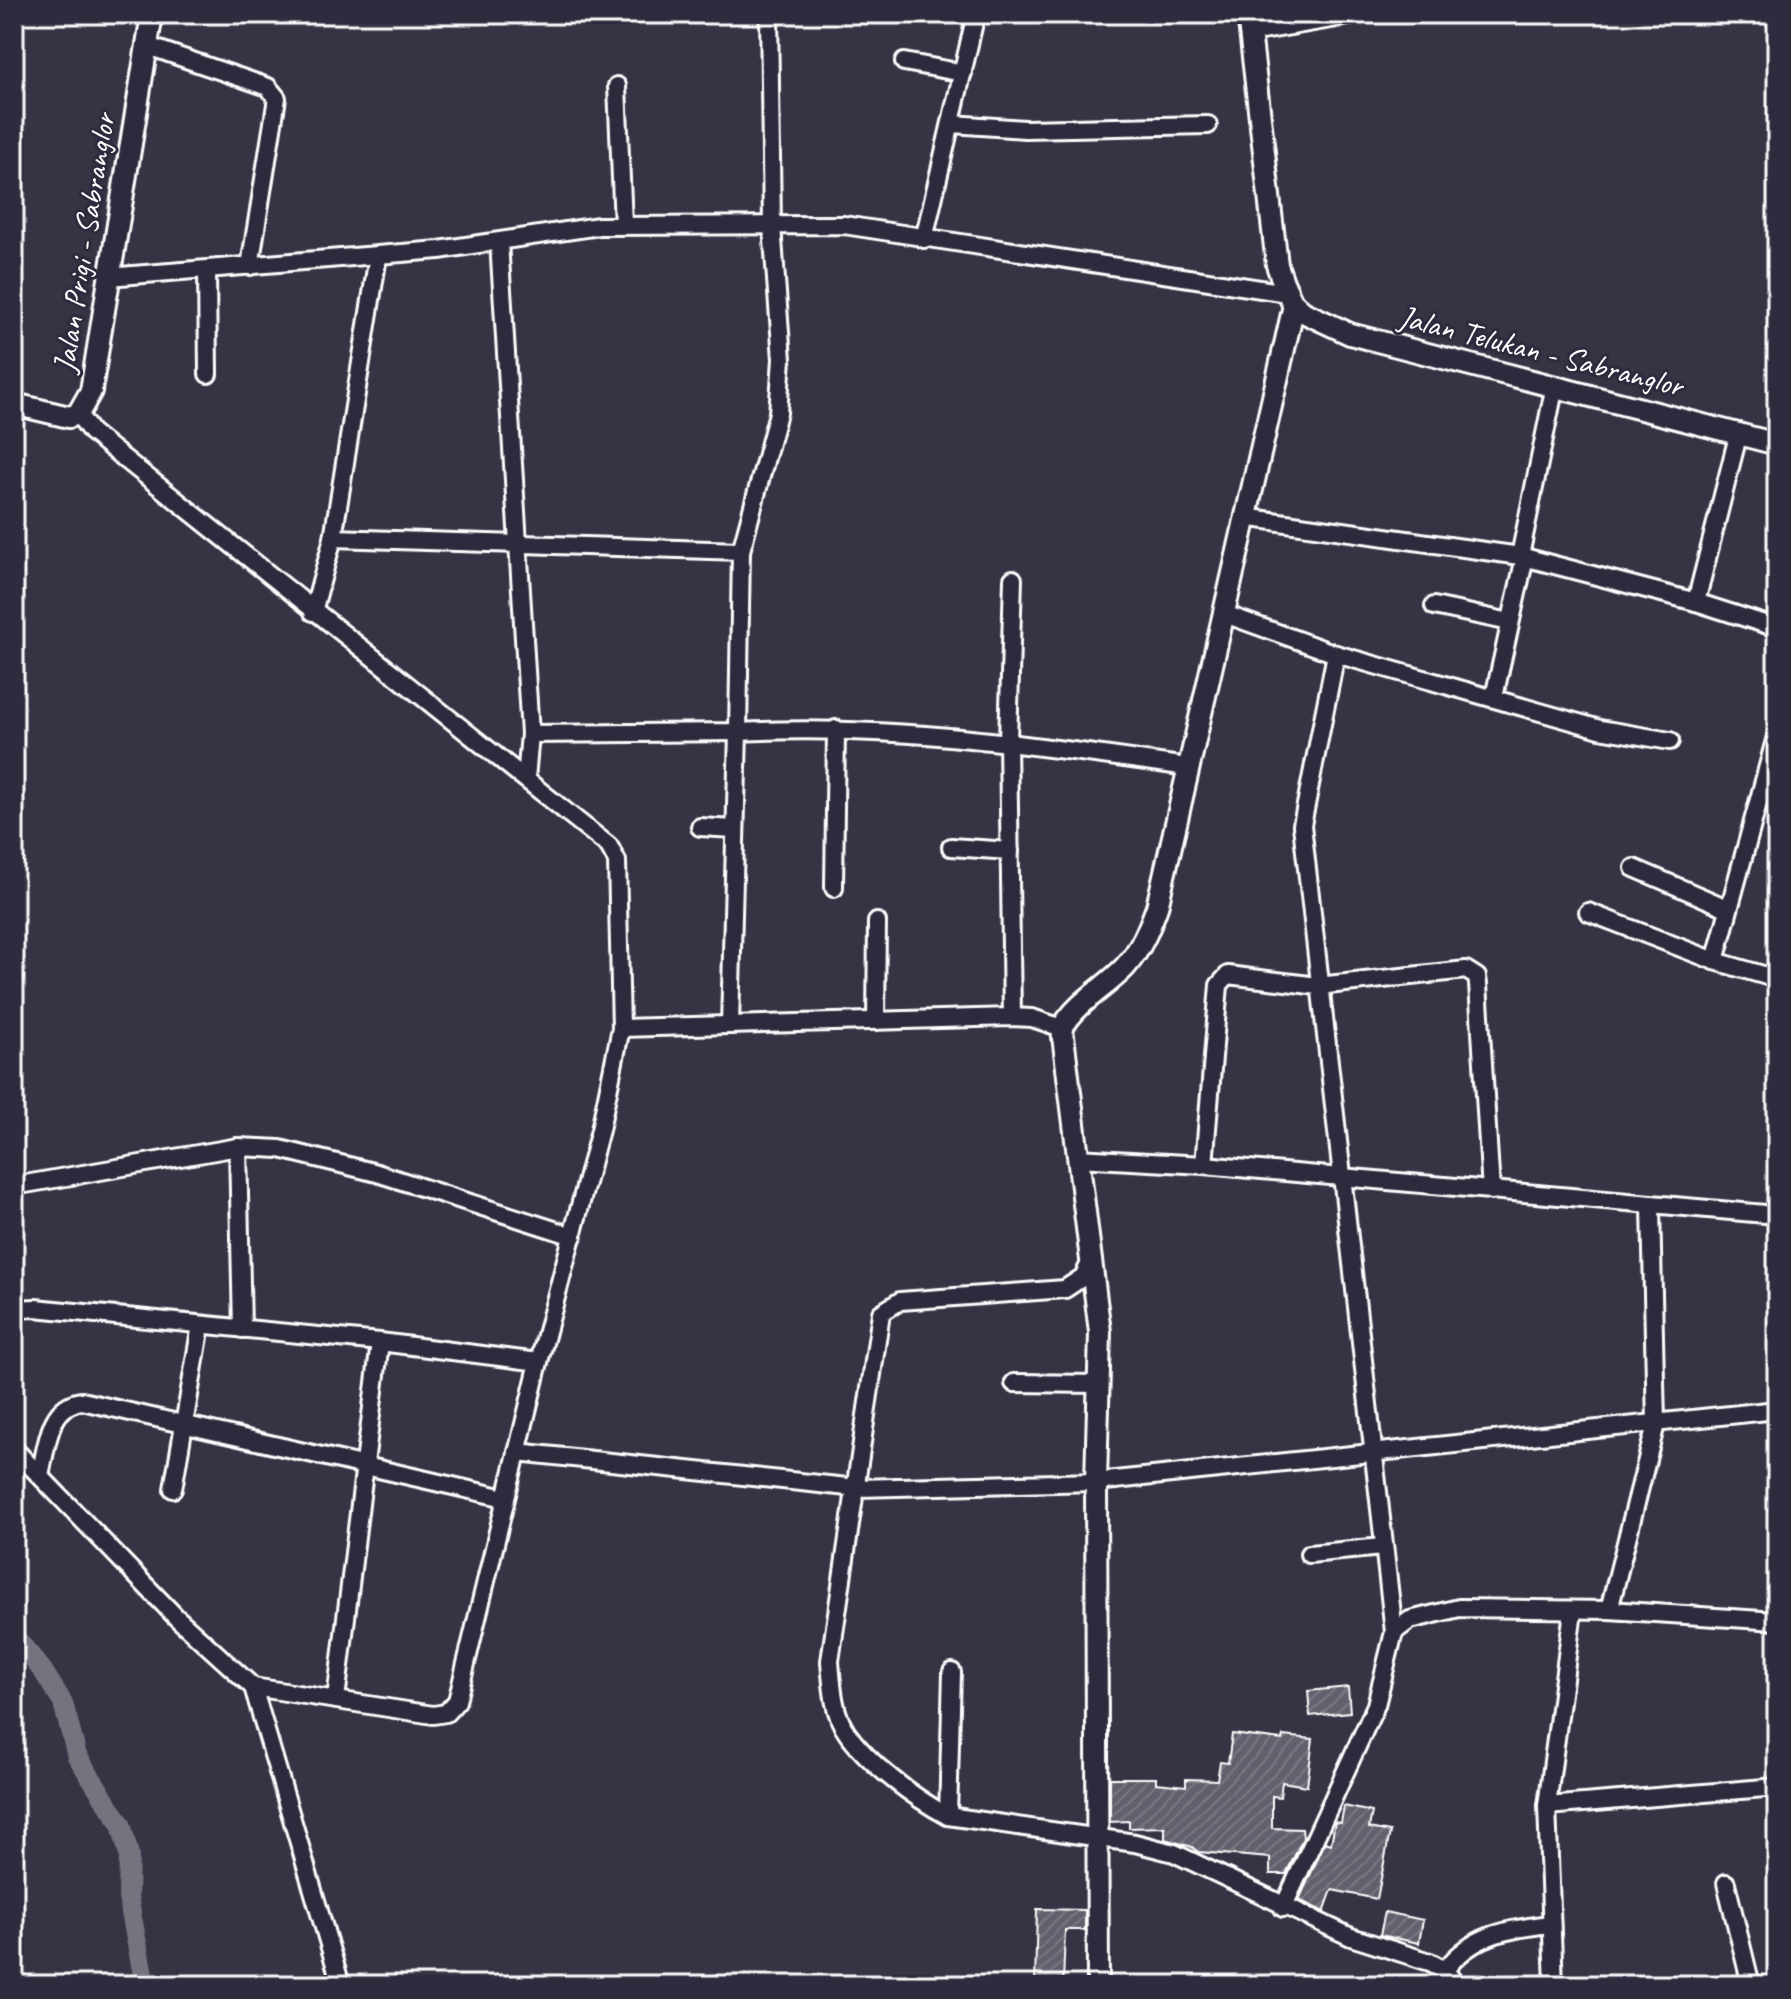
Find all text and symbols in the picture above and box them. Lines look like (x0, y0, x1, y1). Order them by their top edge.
street label: Jalan Prigi - Sabranglor (43, 108, 125, 377)
street label: Jalan Telukan - Sabranglor (1393, 295, 1690, 407)

